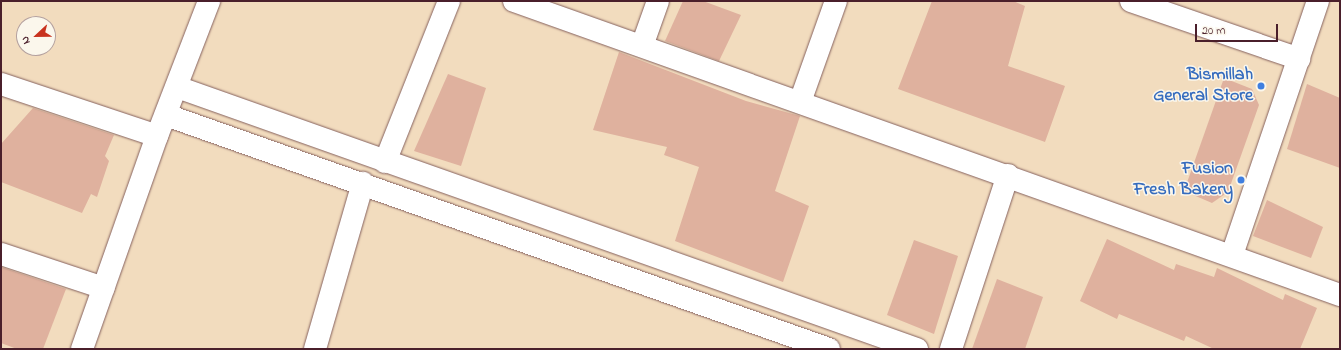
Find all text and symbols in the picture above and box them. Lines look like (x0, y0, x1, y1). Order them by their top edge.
north arrow (16, 16, 56, 56)
scale bar (1197, 16, 1280, 42)
text: 20 m (1202, 22, 1225, 40)
text: N (17, 34, 35, 47)
place label: Bismillah General Store (1153, 65, 1253, 108)
marker: Bismillah General Store (1256, 81, 1266, 91)
place label: Fusion Fresh Bakery (1134, 159, 1233, 202)
marker: Fusion Fresh Bakery (1236, 175, 1246, 185)

